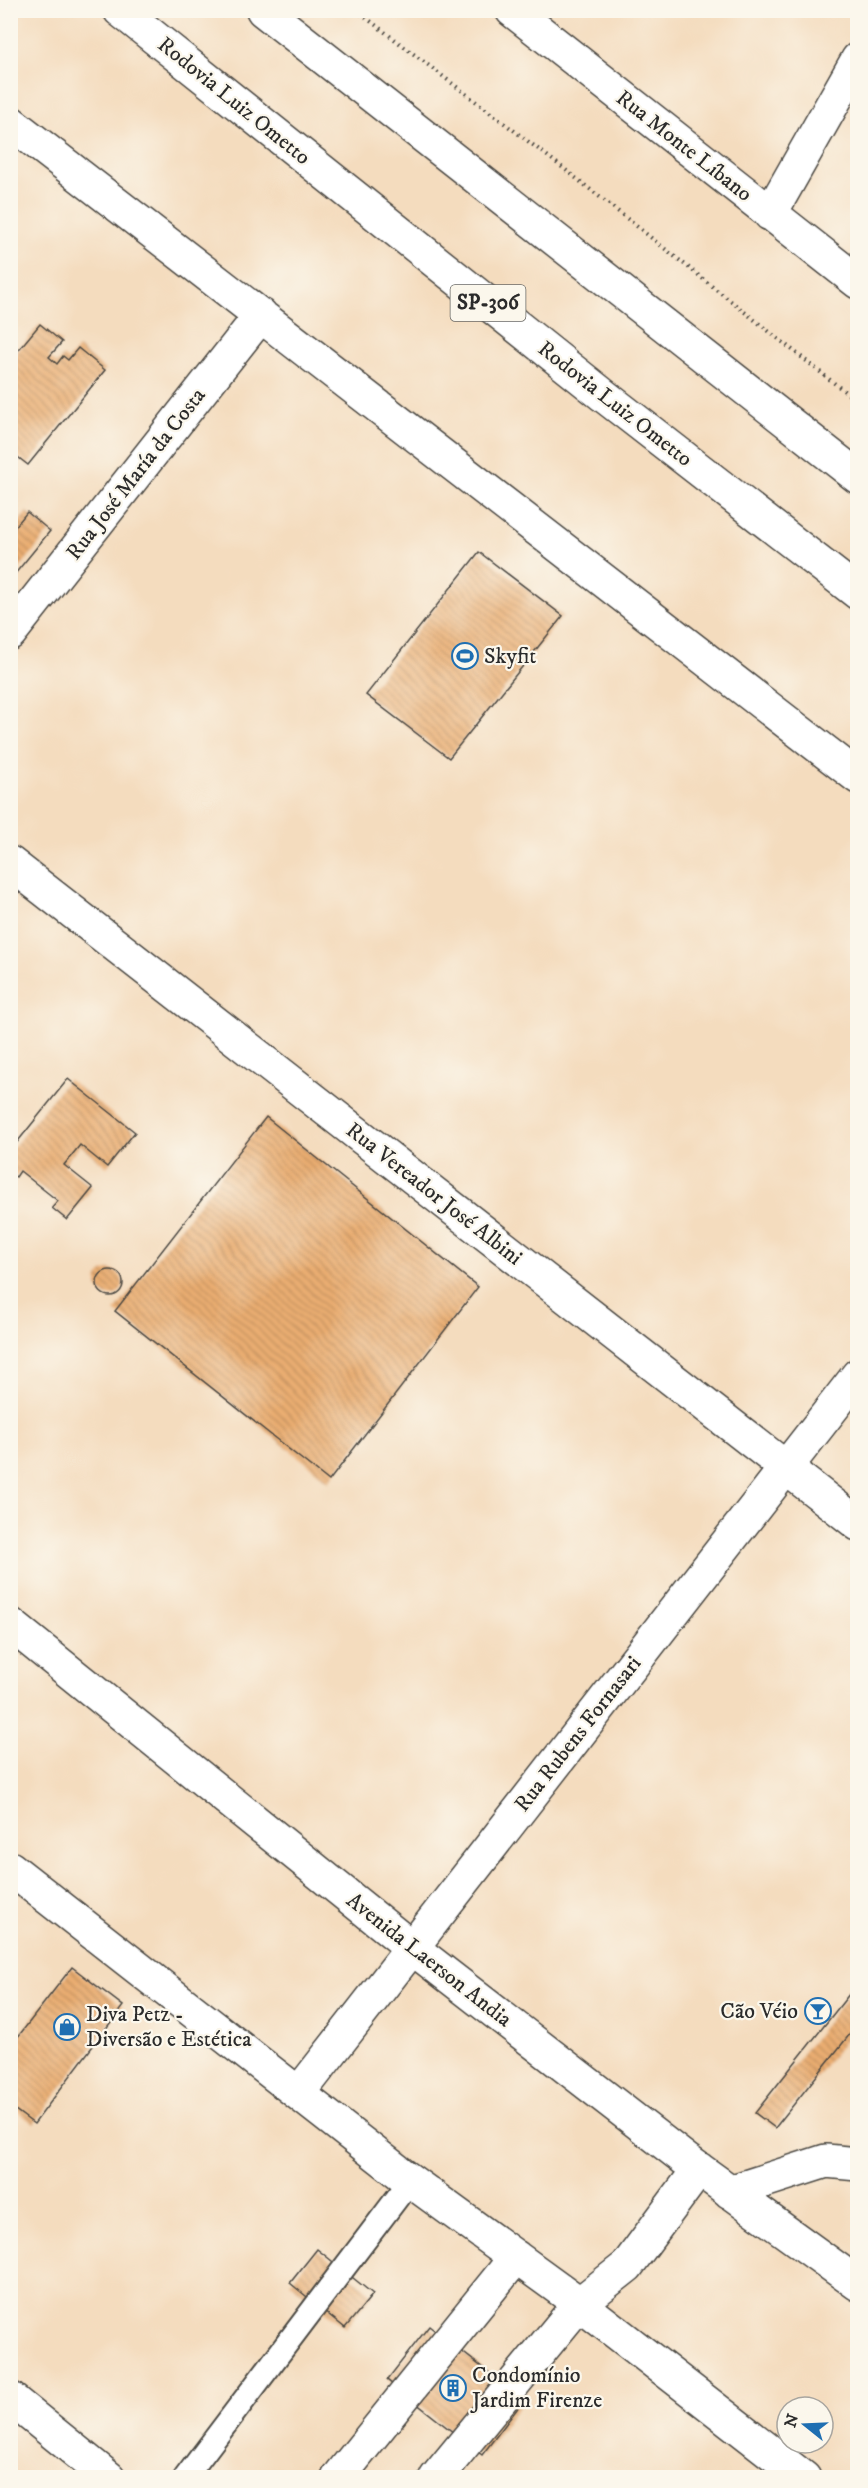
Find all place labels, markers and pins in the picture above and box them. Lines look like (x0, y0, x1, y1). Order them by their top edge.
sports icon: Skyfit (450, 641, 480, 671)
place label: Skyfit (484, 643, 536, 670)
bar icon: Cão Véio (803, 1996, 833, 2026)
place label: Cão Véio (720, 1998, 798, 2025)
place label: Diva Petz - Diversão e Estética (86, 2001, 252, 2053)
shop icon: Diva Petz - Diversão e Estética (52, 2012, 82, 2042)
place label: Condomínio Jardim Firenze (470, 2362, 602, 2414)
building icon: Condomínio Jardim Firenze (438, 2373, 468, 2403)

